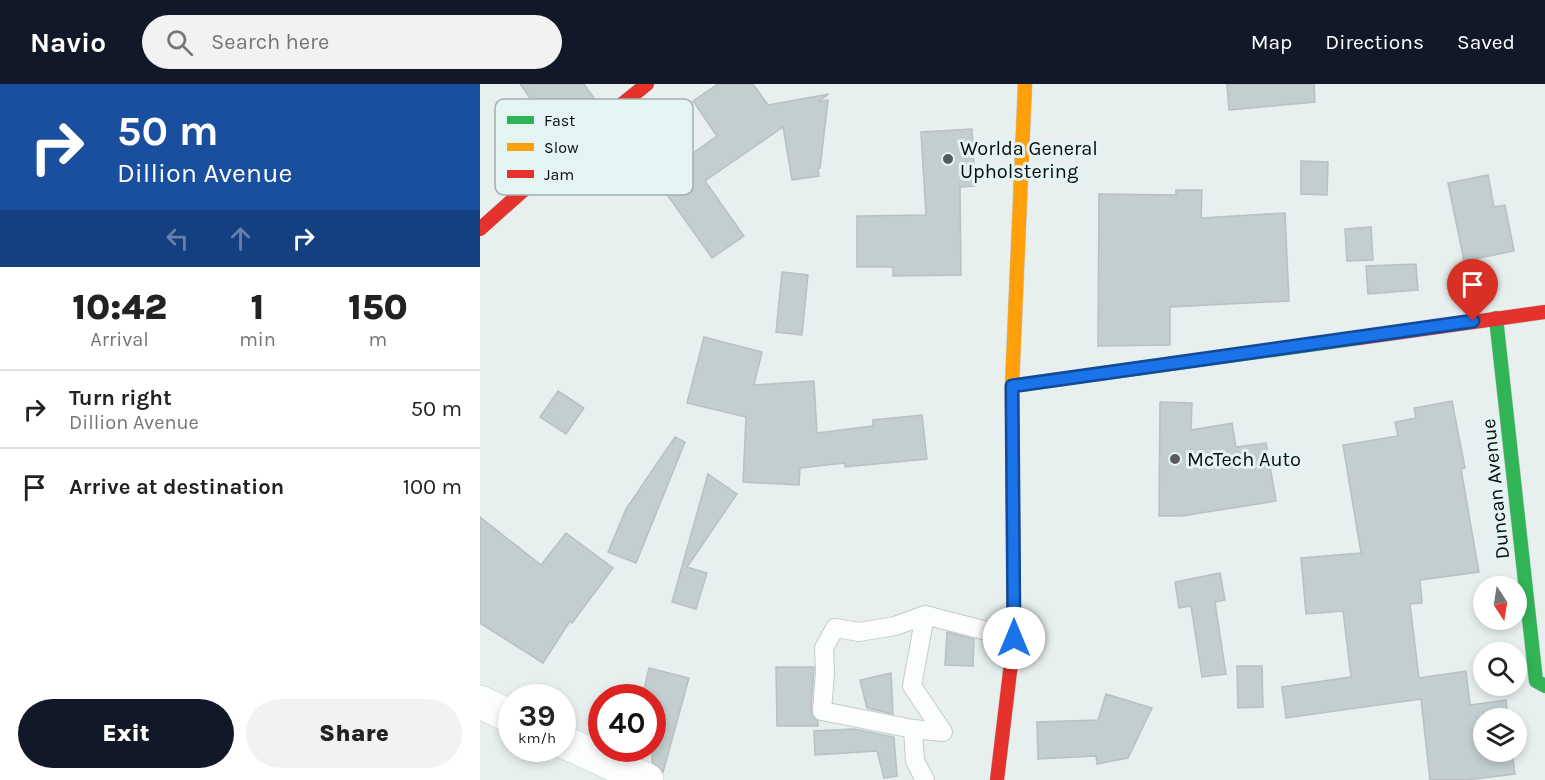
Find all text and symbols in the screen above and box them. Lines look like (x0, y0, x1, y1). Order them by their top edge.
search box (142, 15, 562, 69)
text: Navio (30, 26, 106, 59)
icon: search (163, 26, 196, 59)
text: Search here (211, 29, 329, 55)
text: Map (1251, 30, 1292, 54)
text: Directions (1325, 30, 1424, 54)
text: Saved (1457, 30, 1515, 54)
legend (495, 99, 693, 195)
text: 50 m (117, 106, 219, 156)
icon: right (18, 108, 96, 186)
text: Fast (544, 111, 575, 130)
place label: Worlda General Upholstering (960, 137, 1098, 183)
text: Slow (544, 138, 579, 157)
marker: Worlda General Upholstering (941, 152, 955, 166)
text: Dillion Avenue (117, 157, 292, 189)
text: Jam (544, 165, 574, 184)
icon: left (161, 222, 194, 255)
icon: ahead (224, 222, 257, 255)
icon: right (287, 222, 320, 255)
pin (1447, 259, 1498, 321)
icon: arrive (1456, 268, 1489, 301)
text: 10:42 (72, 286, 167, 328)
text: 1 (251, 286, 264, 328)
text: 150 (348, 286, 408, 328)
text: Arrival (90, 328, 149, 351)
text: min (239, 328, 276, 351)
text: m (369, 328, 387, 351)
text: Turn right (69, 385, 172, 411)
icon: right (18, 393, 51, 426)
text: 50 m (411, 396, 462, 422)
text: Dillion Avenue (69, 411, 199, 434)
street label: Duncan Avenue (1477, 417, 1514, 560)
place label: McTech Auto (1187, 448, 1301, 471)
marker: McTech Auto (1168, 452, 1182, 466)
icon: arrive (18, 471, 51, 504)
text: Arrive at destination (69, 474, 284, 500)
text: 100 m (403, 474, 462, 500)
north arrow (1473, 576, 1527, 630)
map controls (1473, 576, 1527, 762)
position arrow (982, 606, 1046, 670)
button: search (1473, 642, 1527, 696)
speed limit sign: 40 (588, 684, 666, 762)
text: 39 (519, 698, 555, 734)
button: Exit (18, 699, 234, 768)
button: Share (246, 699, 462, 768)
button: layers (1473, 708, 1527, 762)
text: km/h (518, 729, 556, 747)

